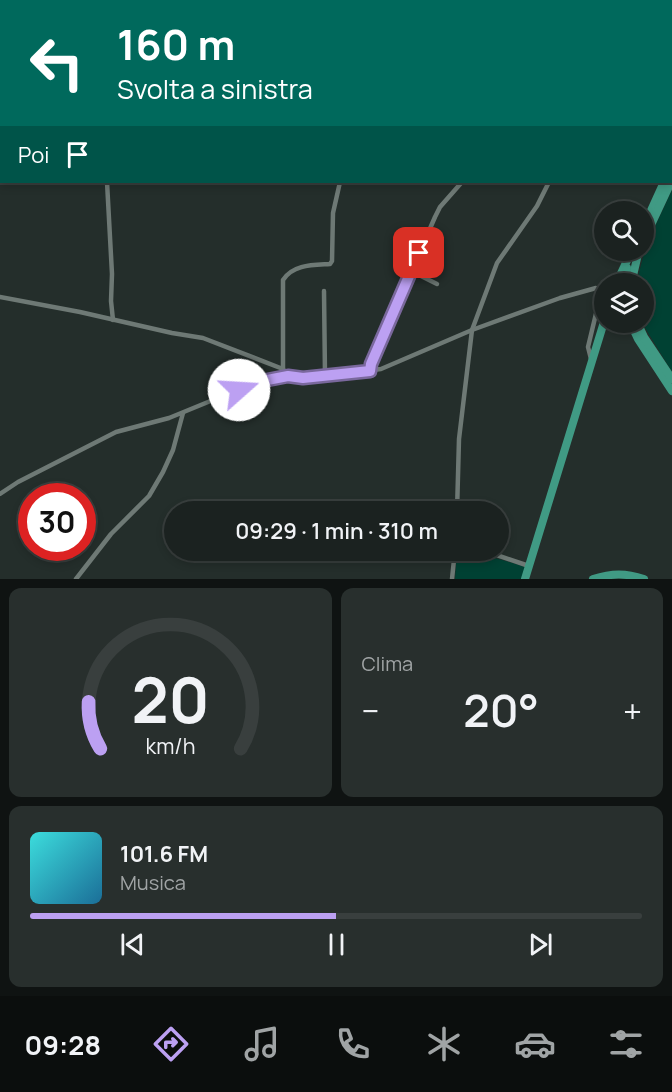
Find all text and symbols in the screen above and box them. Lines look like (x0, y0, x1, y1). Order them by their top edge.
text: 160 m (117, 15, 235, 73)
icon: left (18, 24, 96, 102)
text: Svolta a sinistra (117, 70, 313, 107)
icon: arrive (61, 138, 94, 171)
text: Poi (18, 140, 49, 170)
map controls (594, 201, 654, 333)
button: search (594, 201, 654, 261)
pin (393, 227, 444, 278)
icon: arrive (402, 236, 435, 269)
button: layers (594, 273, 654, 333)
position arrow (207, 358, 271, 422)
speed limit sign: 30 (18, 483, 96, 561)
text: 09:29 · 1 min · 310 m (235, 516, 438, 546)
text: Clima (362, 650, 413, 677)
text: 20 (131, 656, 209, 742)
text: 20° (463, 679, 539, 741)
text: − (362, 688, 379, 733)
text: + (623, 688, 642, 733)
text: km/h (145, 732, 195, 761)
text: 101.6 FM (120, 839, 208, 869)
text: Musica (120, 869, 186, 896)
icon: previous (116, 928, 149, 961)
icon: pause (320, 928, 353, 961)
icon: next (524, 928, 557, 961)
icon: directions (150, 1023, 192, 1065)
icon: music (241, 1023, 283, 1065)
icon: phone (332, 1023, 374, 1065)
icon: climate (423, 1023, 465, 1065)
icon: car (514, 1023, 556, 1065)
icon: filters (605, 1023, 647, 1065)
text: 09:28 (25, 1026, 101, 1063)

